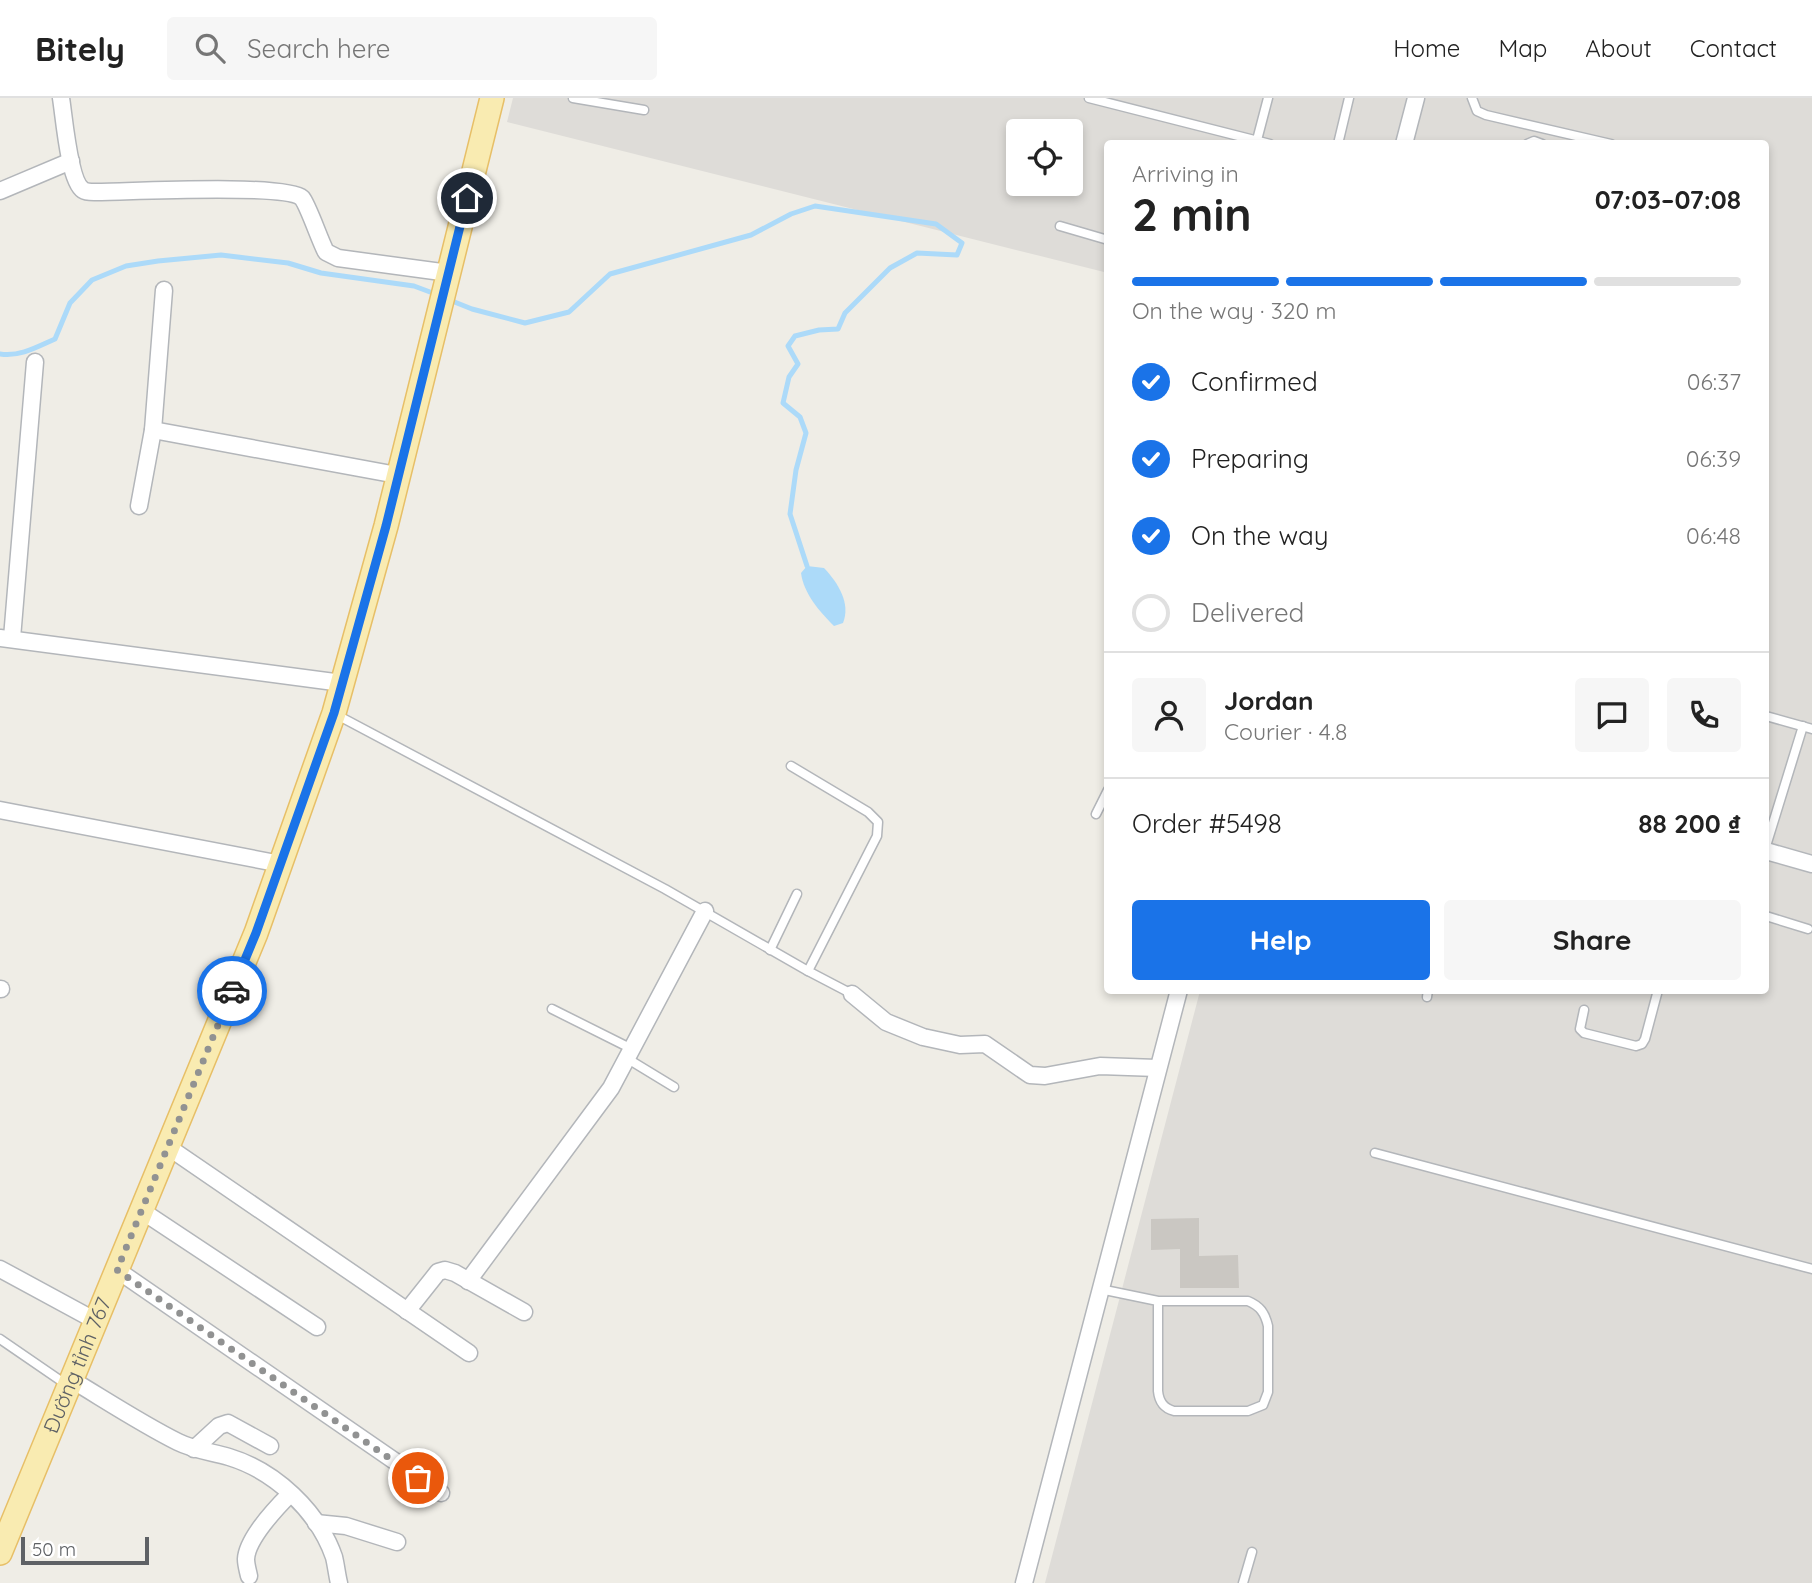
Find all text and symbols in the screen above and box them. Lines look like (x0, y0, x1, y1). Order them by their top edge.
search box (167, 17, 657, 80)
text: Bitely (35, 28, 125, 69)
icon: search (191, 29, 229, 67)
text: Search here (247, 32, 391, 65)
text: Home (1393, 33, 1460, 63)
text: Map (1498, 33, 1547, 63)
text: About (1585, 33, 1652, 63)
text: Contact (1690, 33, 1777, 63)
map controls (1006, 119, 1083, 196)
button: locate (1006, 119, 1083, 196)
text: Arriving in (1132, 159, 1239, 188)
pin (437, 168, 497, 228)
icon: home (448, 179, 486, 217)
text: 07:03–07:08 (1595, 183, 1741, 216)
text: 2 min (1132, 185, 1252, 243)
text: On the way · 320 m (1132, 296, 1337, 325)
icon: check (1132, 363, 1170, 401)
text: Confirmed (1191, 365, 1318, 398)
text: 06:37 (1687, 367, 1741, 396)
icon: check (1132, 440, 1170, 478)
text: Preparing (1191, 442, 1309, 475)
text: 06:39 (1686, 444, 1741, 473)
icon: check (1132, 517, 1170, 555)
text: On the way (1191, 519, 1329, 552)
text: 06:48 (1686, 521, 1741, 550)
text: Delivered (1191, 596, 1304, 629)
button: person (1132, 678, 1206, 752)
button: chat (1575, 678, 1649, 752)
button: phone (1667, 678, 1741, 752)
text: Jordan (1224, 684, 1313, 717)
text: Courier · 4.8 (1224, 717, 1347, 746)
text: Order #5498 (1132, 807, 1282, 840)
text: 88 200 ₫ (1638, 807, 1741, 840)
button: Help (1132, 900, 1430, 980)
button: Share (1444, 900, 1741, 980)
courier (197, 956, 267, 1026)
icon: car (213, 972, 251, 1010)
street label: Đường tỉnh 767 (37, 1293, 116, 1437)
pin (388, 1448, 448, 1508)
icon: bag (399, 1459, 437, 1497)
scale bar (21, 1534, 149, 1566)
text: 50 m (32, 1537, 76, 1561)

